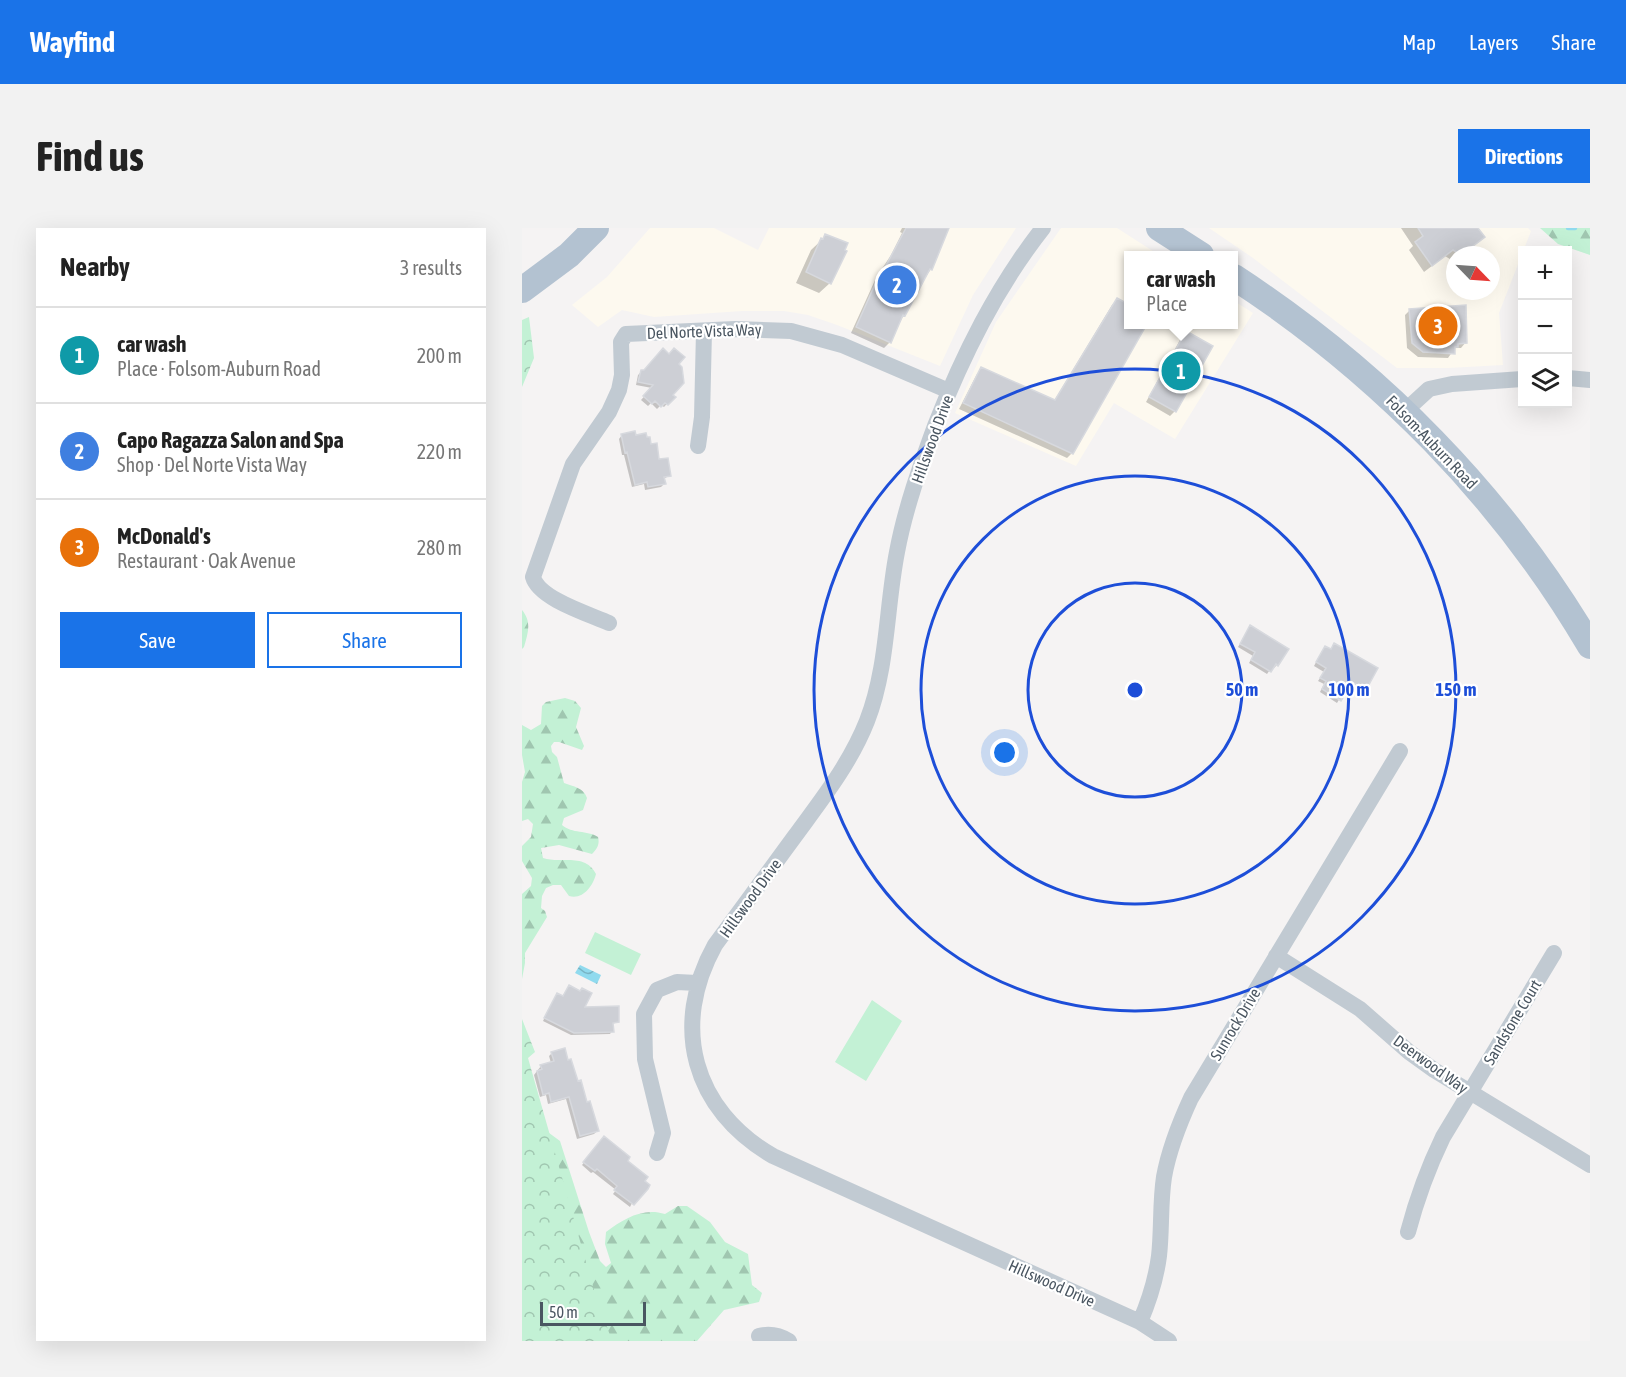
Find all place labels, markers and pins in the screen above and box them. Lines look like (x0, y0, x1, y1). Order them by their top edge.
pin: 2 (878, 262, 916, 308)
pin: 3 (1418, 304, 1458, 348)
pin: 1 (1162, 348, 1200, 394)
centre of rings (1125, 680, 1145, 700)

